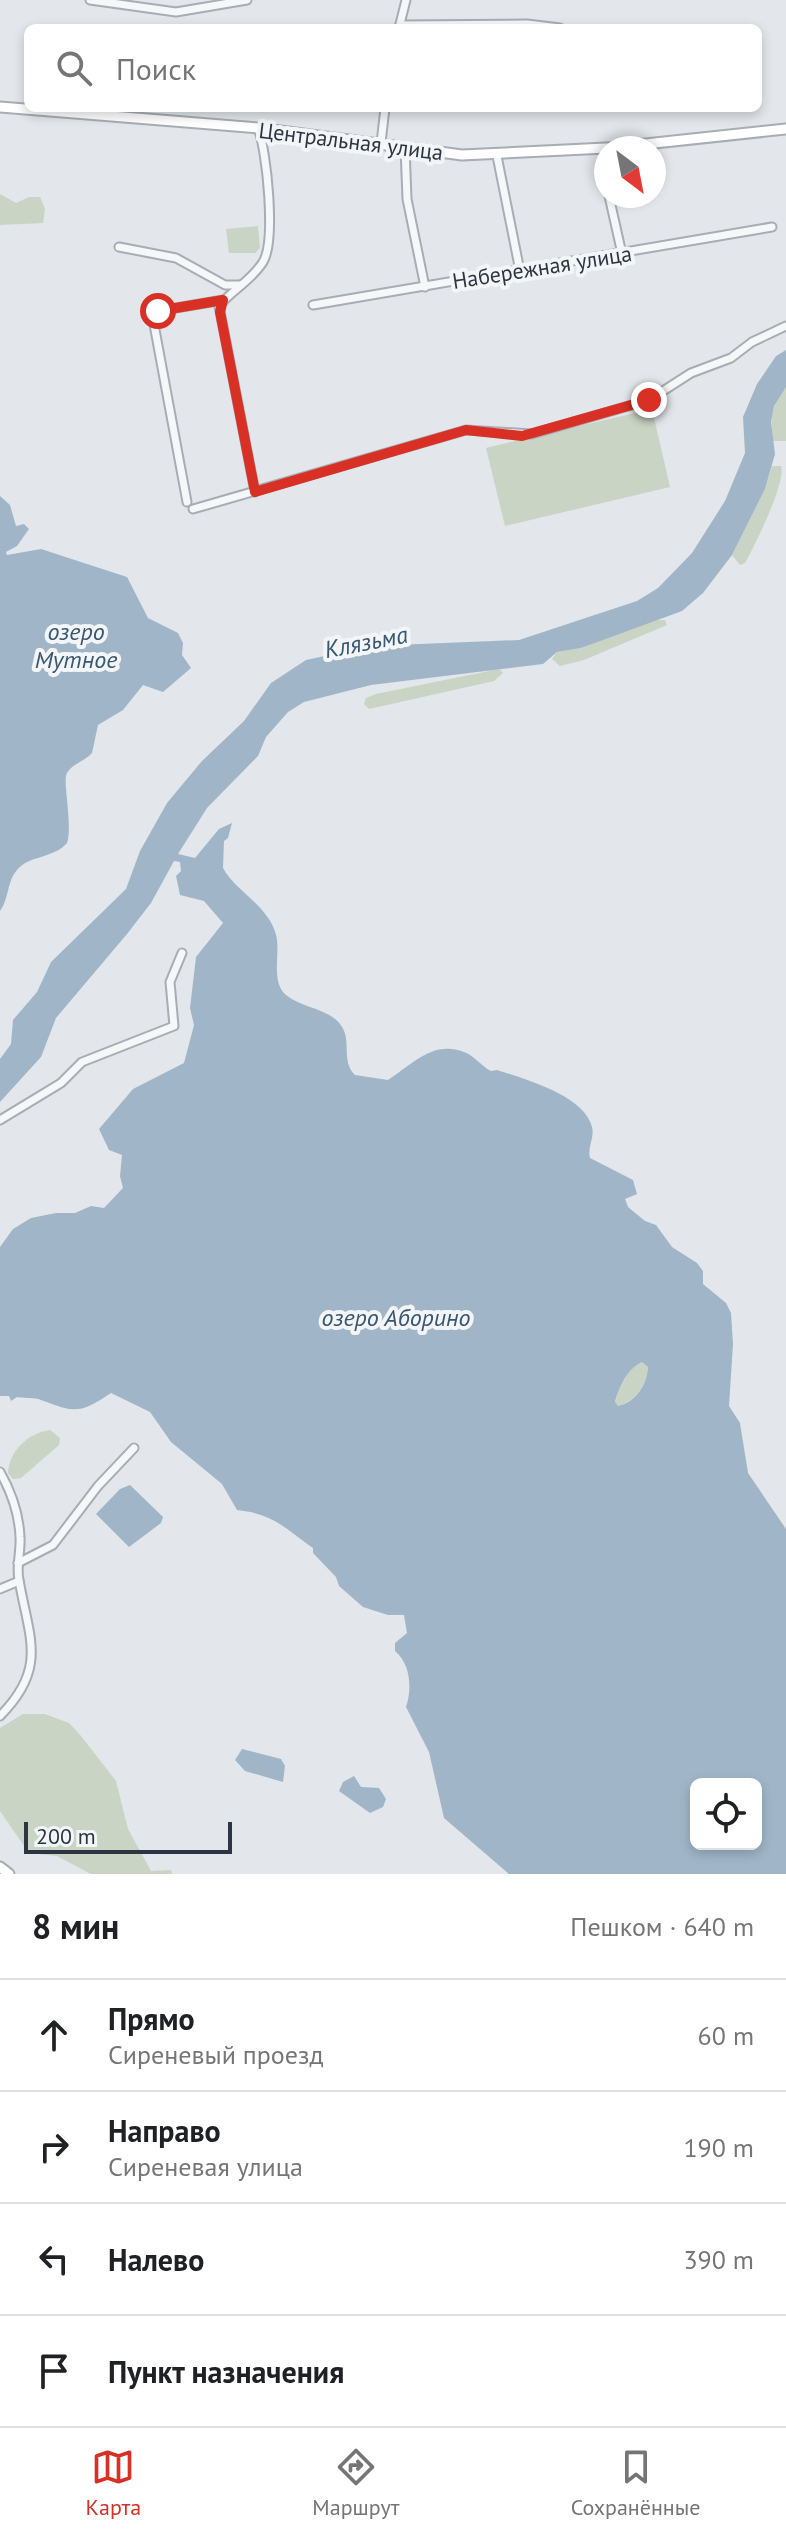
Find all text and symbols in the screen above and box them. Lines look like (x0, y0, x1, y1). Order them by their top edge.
search box (24, 24, 762, 112)
icon: search (52, 46, 96, 90)
text: Поиск (116, 49, 196, 88)
street label: Центральная улица (257, 116, 445, 166)
north arrow (594, 136, 666, 208)
street label: Набережная улица (450, 239, 634, 295)
route start (140, 293, 176, 329)
route end (631, 382, 667, 418)
water label: озеро Мутное (35, 616, 117, 675)
water label: Клязьма (322, 619, 411, 665)
water label: озеро Аборино (321, 1302, 471, 1333)
map controls (690, 1778, 762, 1850)
button: locate (690, 1778, 762, 1850)
scale bar (24, 1818, 232, 1854)
text: 200 m (36, 1822, 96, 1850)
text: 8 мин (32, 1904, 119, 1948)
text: Пешком · 640 m (570, 1910, 754, 1943)
text: Прямо (108, 1999, 195, 2038)
icon: ahead (32, 2013, 76, 2057)
text: 60 m (698, 2019, 754, 2052)
text: Сиреневый проезд (108, 2038, 324, 2071)
text: Направо (108, 2111, 221, 2150)
icon: right (32, 2125, 76, 2169)
text: 190 m (683, 2131, 754, 2164)
text: Сиреневая улица (108, 2150, 303, 2183)
icon: left (32, 2237, 76, 2281)
text: Налево (108, 2240, 204, 2279)
text: 390 m (683, 2243, 754, 2276)
icon: arrive (32, 2349, 76, 2393)
text: Пункт назначения (108, 2352, 344, 2391)
tab: Карта (86, 2445, 141, 2521)
tab: Маршрут (312, 2445, 399, 2521)
tab: Сохранённые (571, 2445, 700, 2521)

